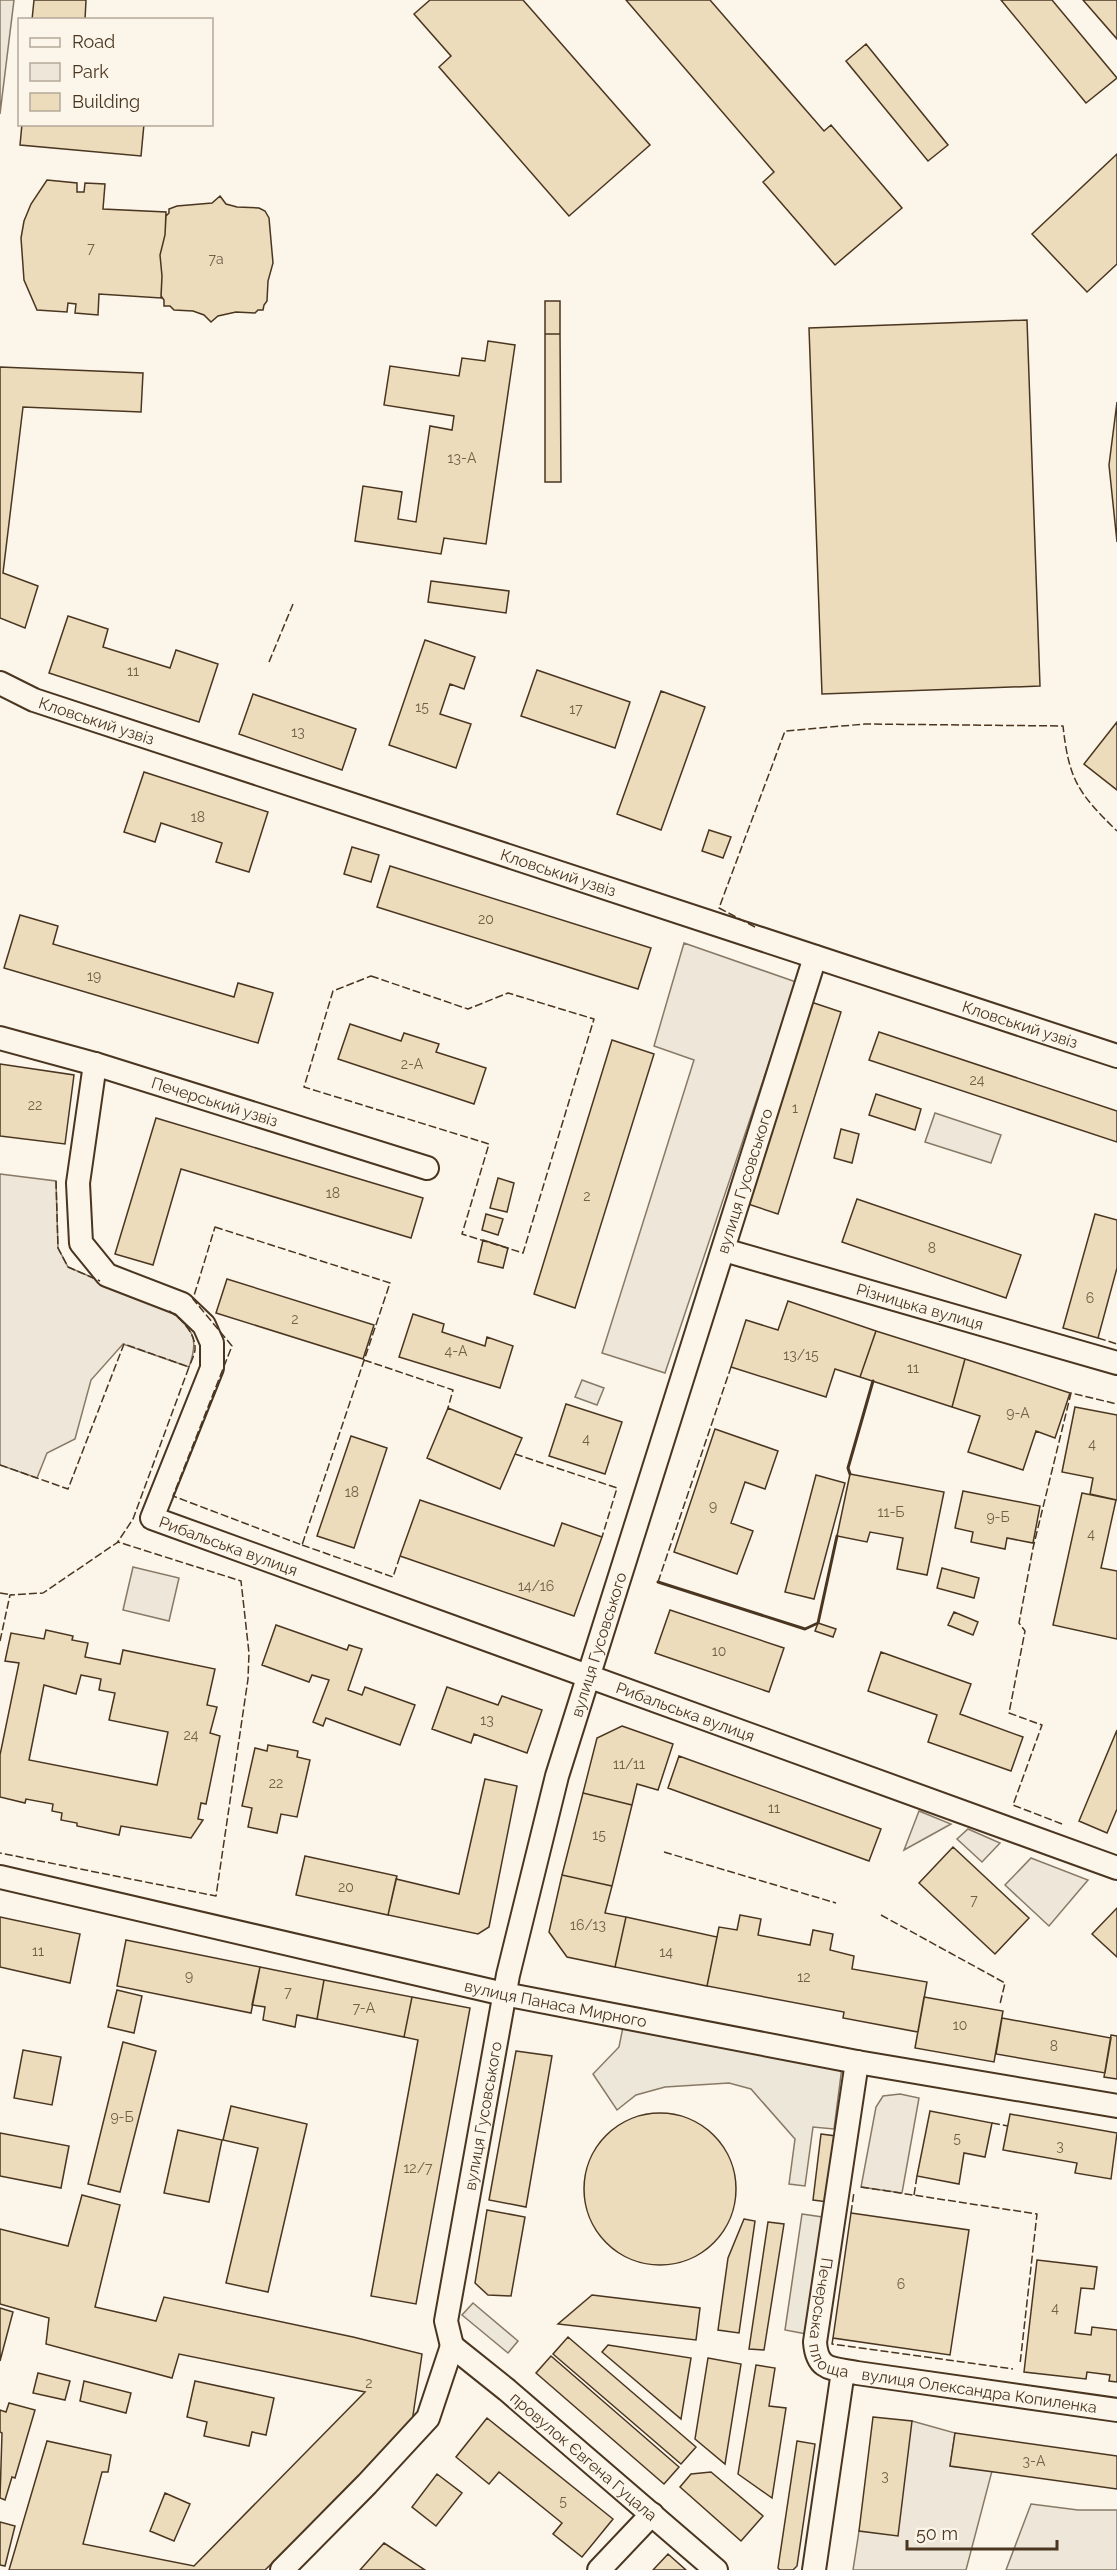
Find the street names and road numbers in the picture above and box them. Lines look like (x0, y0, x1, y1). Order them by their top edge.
street label: Кловський узвіз (36, 693, 157, 749)
street label: Кловський узвіз (498, 845, 618, 901)
street label: Кловський узвіз (960, 997, 1080, 1052)
street label: Печерський узвіз (149, 1073, 280, 1131)
street label: вулиця Гусовського (713, 1106, 777, 1256)
street label: Різницька вулиця (854, 1280, 986, 1334)
street label: Рибальська вулиця (156, 1512, 300, 1580)
street label: вулиця Гусовського (567, 1570, 631, 1720)
street label: Рибальська вулиця (613, 1678, 757, 1746)
street label: вулиця Панаса Мирного (463, 1976, 649, 2031)
street label: вулиця Гусовського (461, 2040, 506, 2192)
street label: Печерська площа (805, 2256, 850, 2381)
street label: вулиця Олександра Копиленка (860, 2365, 1098, 2417)
street label: провулок Євгена Гуцала (506, 2388, 661, 2525)

